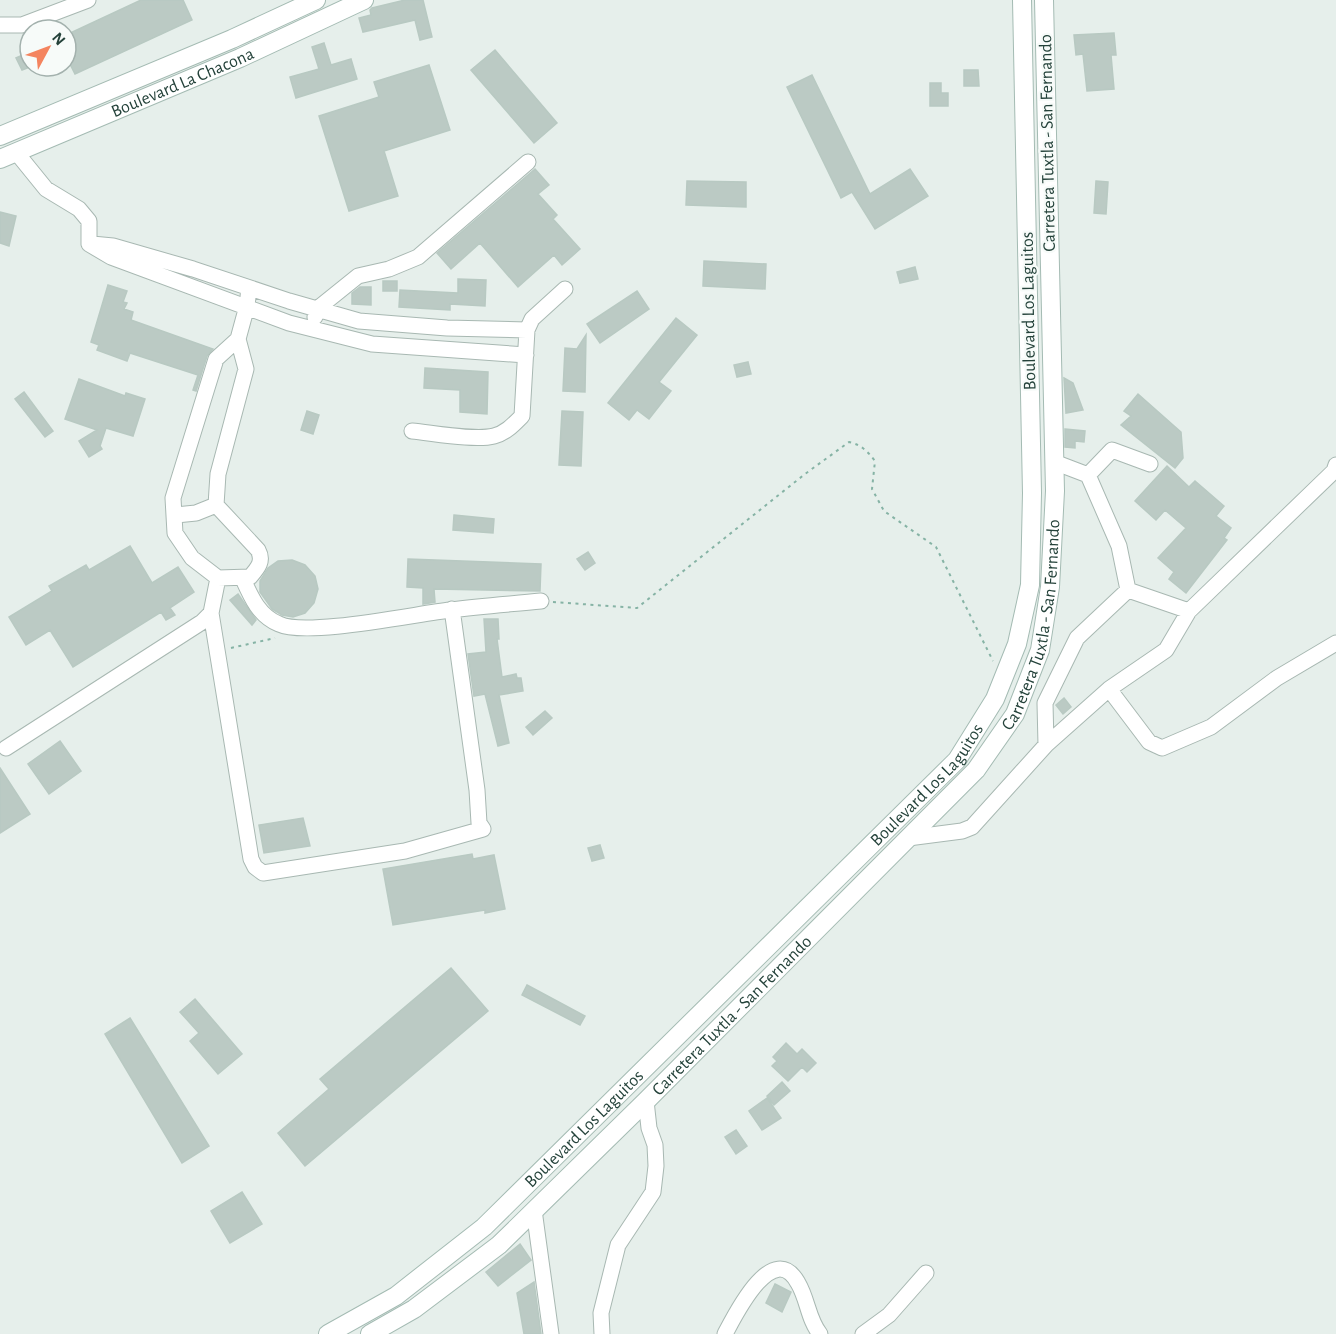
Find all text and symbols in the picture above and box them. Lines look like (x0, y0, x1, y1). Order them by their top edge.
north arrow (18, 18, 78, 78)
text: N (49, 29, 68, 48)
street label: Carretera Tuxtla - San Fernando (1037, 34, 1059, 252)
street label: Boulevard La Chacona (109, 45, 257, 121)
street label: Boulevard Los Laguitos (1019, 232, 1039, 390)
street label: Carretera Tuxtla - San Fernando (999, 519, 1064, 734)
street label: Boulevard Los Laguitos (868, 721, 987, 850)
street label: Carretera Tuxtla - San Fernando (649, 932, 816, 1099)
street label: Boulevard Los Laguitos (522, 1067, 647, 1191)

